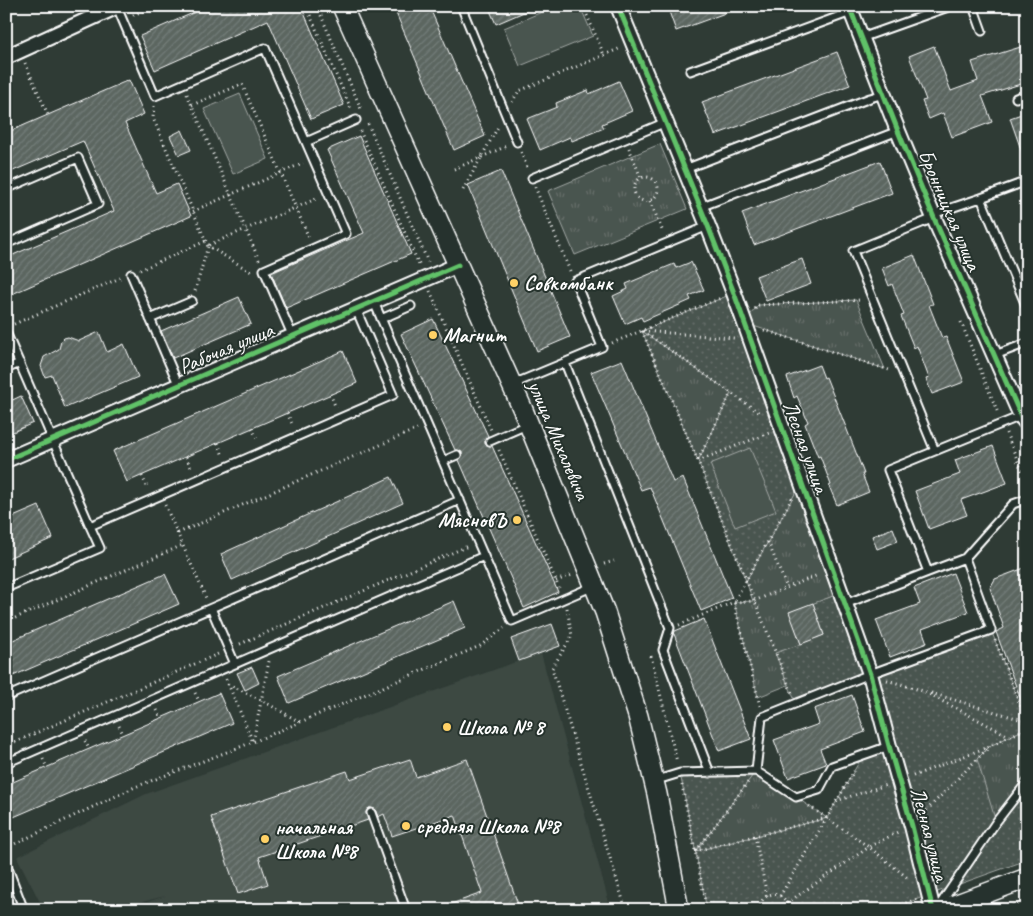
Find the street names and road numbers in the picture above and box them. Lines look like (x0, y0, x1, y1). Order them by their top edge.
street label: Бронницкая улица (913, 145, 988, 276)
street label: Рабочая улица (175, 316, 279, 380)
street label: улица Михалевича (521, 375, 596, 505)
street label: Лесная улица (777, 397, 835, 499)
street label: Лесная улица (905, 784, 956, 886)

